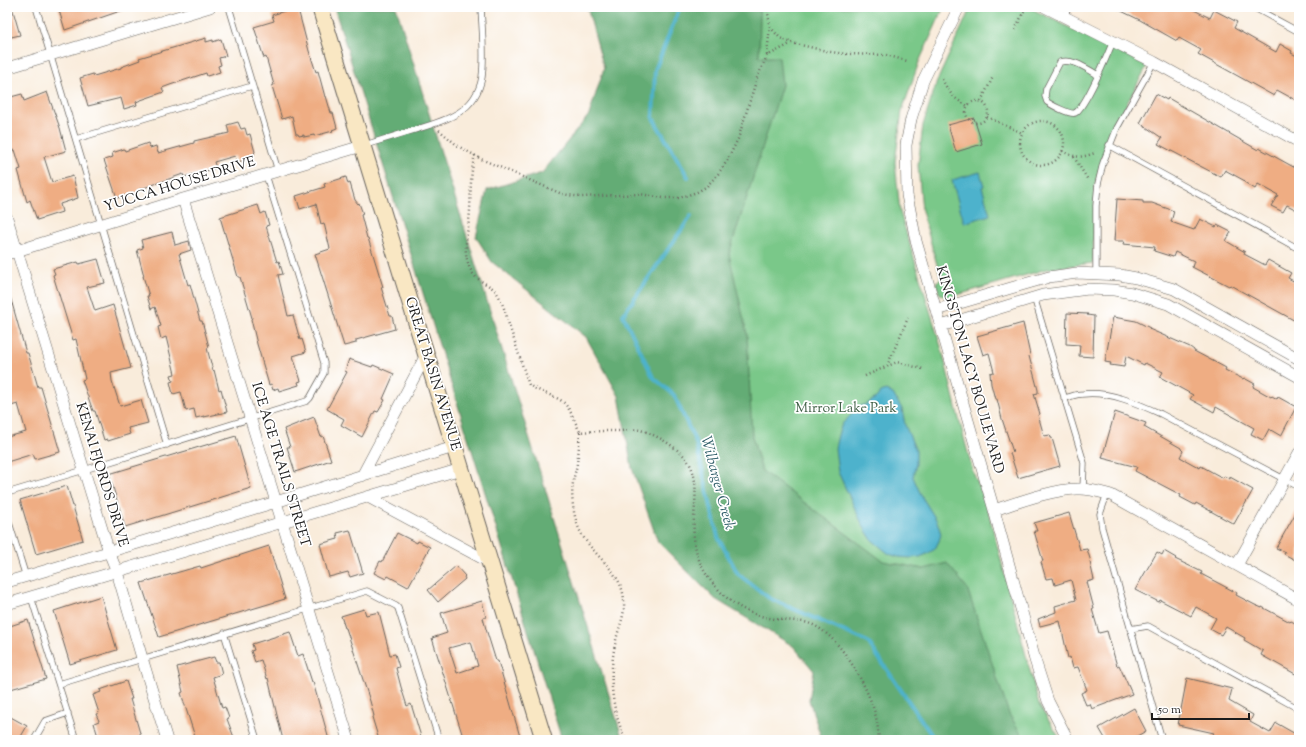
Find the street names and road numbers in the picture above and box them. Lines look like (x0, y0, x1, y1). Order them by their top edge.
street label: YUCCA HOUSE DRIVE (102, 152, 259, 218)
street label: KINGSTON LACY BOULEVARD (930, 264, 1008, 476)
street label: GREAT BASIN AVENUE (399, 295, 465, 454)
street label: ICE AGE TRAILS STREET (245, 380, 315, 550)
street label: KENAI FJORDS DRIVE (69, 400, 133, 550)

